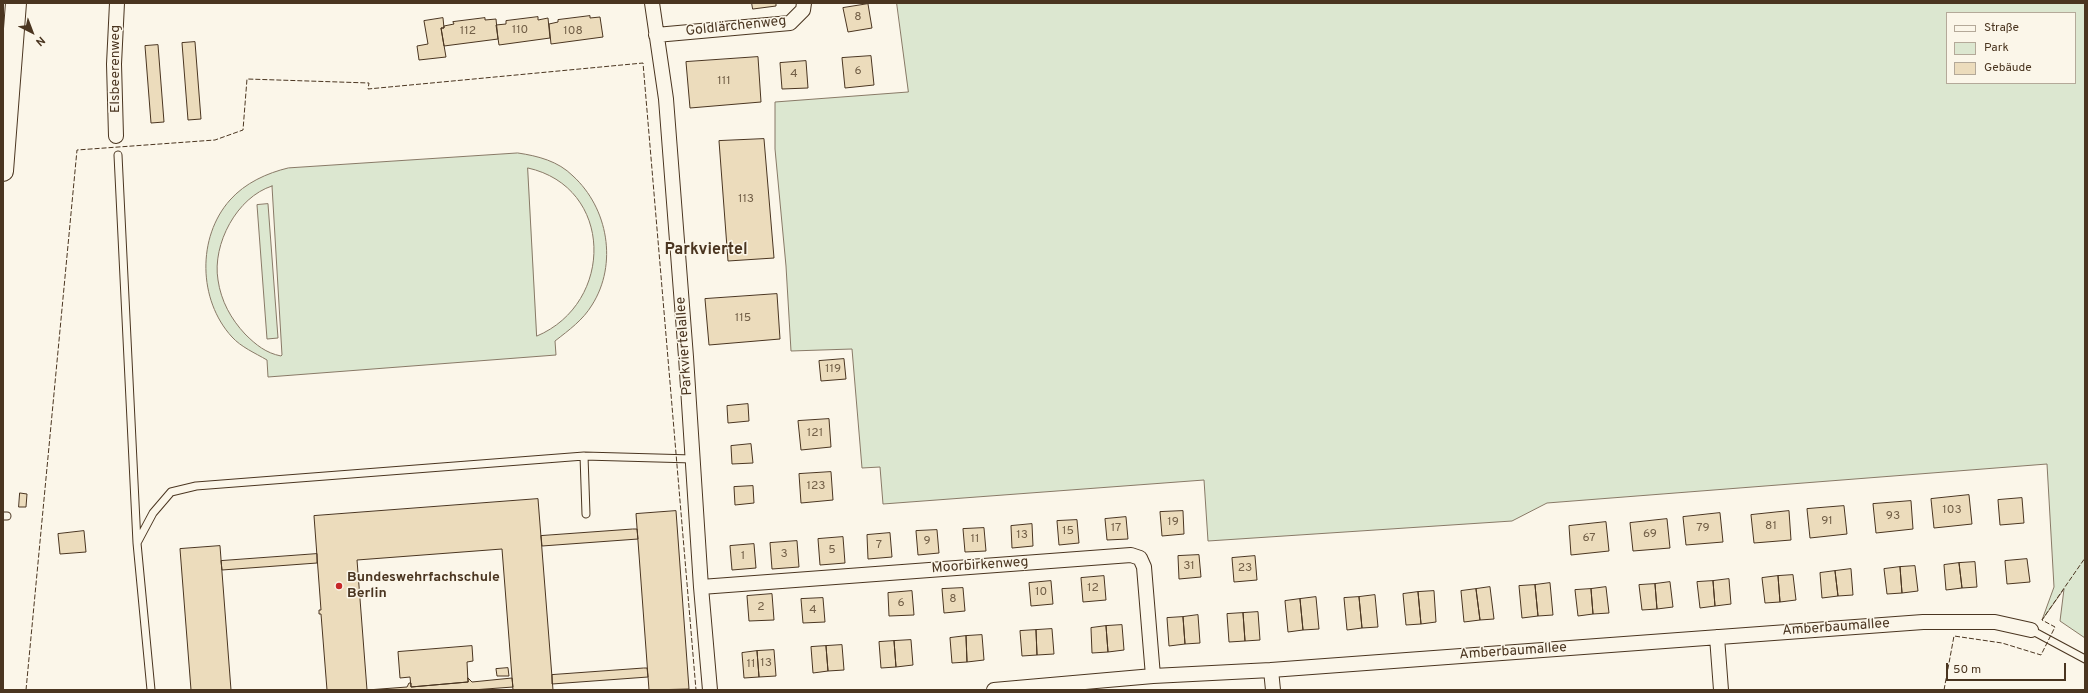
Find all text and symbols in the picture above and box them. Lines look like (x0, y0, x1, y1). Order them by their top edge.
house number: 8 (854, 11, 862, 25)
north arrow (12, 12, 52, 52)
legend (1946, 12, 2076, 84)
street label: Goldlärchenweg (685, 13, 787, 41)
text: Straße (1984, 20, 2019, 36)
house number: 110 (512, 24, 528, 38)
street label: Elsbeerenweg (108, 25, 124, 113)
house number: 112 (460, 25, 476, 39)
house number: 108 (563, 25, 583, 39)
text: N (32, 33, 48, 49)
text: Park (1984, 40, 2009, 56)
text: Gebäude (1984, 60, 2032, 76)
house number: 6 (854, 65, 862, 79)
house number: 4 (790, 68, 798, 82)
house number: 111 (717, 75, 731, 89)
house number: 113 (738, 193, 754, 207)
district label: Parkviertel (664, 241, 748, 261)
street label: Parkviertelallee (673, 296, 697, 396)
house number: 115 (735, 312, 751, 326)
house number: 119 (825, 363, 841, 377)
house number: 121 (807, 427, 823, 441)
house number: 123 (806, 480, 826, 494)
house number: 103 (1942, 504, 1962, 518)
house number: 93 (1886, 510, 1900, 524)
house number: 91 (1821, 515, 1833, 529)
house number: 19 (1167, 516, 1179, 530)
house number: 81 (1765, 520, 1777, 534)
house number: 17 (1111, 522, 1121, 536)
house number: 79 (1696, 522, 1710, 536)
house number: 15 (1062, 525, 1074, 539)
house number: 69 (1643, 528, 1657, 542)
house number: 13 (1016, 529, 1028, 543)
house number: 67 (1582, 532, 1596, 546)
house number: 11 (971, 533, 979, 547)
house number: 9 (923, 535, 931, 549)
house number: 7 (876, 539, 882, 553)
house number: 5 (828, 544, 836, 558)
house number: 3 (780, 548, 788, 562)
house number: 1 (741, 550, 745, 564)
street label: Moorbirkenweg (931, 554, 1029, 578)
house number: 31 (1183, 560, 1195, 574)
house number: 23 (1238, 562, 1252, 576)
place label: Bundeswehrfachschule Berlin (347, 570, 500, 602)
marker: Bundeswehrfachschule Berlin (334, 581, 344, 591)
house number: 12 (1087, 582, 1099, 596)
house number: 10 (1035, 586, 1047, 600)
house number: 8 (949, 593, 957, 607)
house number: 6 (897, 597, 905, 611)
house number: 2 (757, 601, 765, 615)
house number: 4 (809, 604, 817, 618)
street label: Amberbaumallee (1782, 616, 1890, 640)
street label: Amberbaumallee (1459, 640, 1567, 664)
scale bar (1948, 655, 2068, 681)
house number: 13 (760, 657, 772, 671)
house number: 11 (747, 658, 755, 672)
text: 50 m (1953, 662, 1981, 678)

